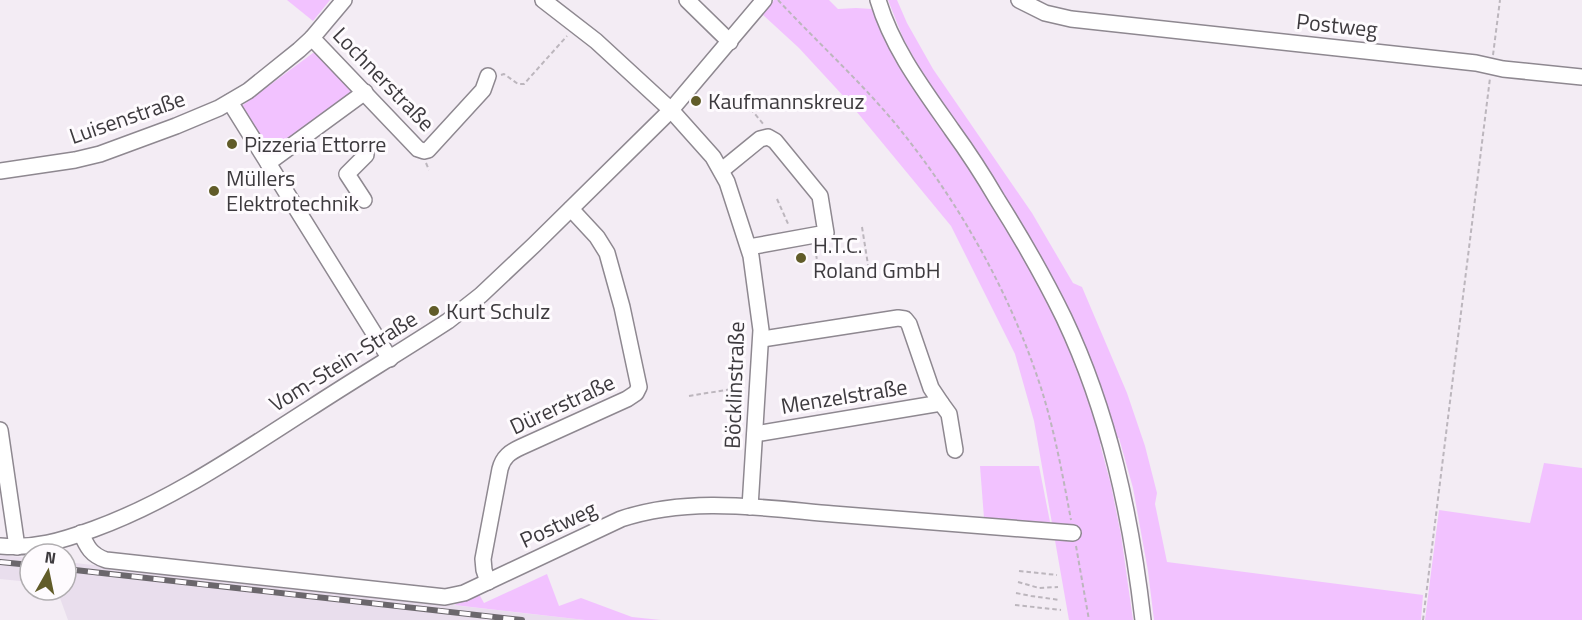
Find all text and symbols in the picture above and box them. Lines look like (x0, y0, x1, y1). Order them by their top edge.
street label: Postweg (1295, 4, 1379, 46)
street label: Lochnerstraße (325, 19, 443, 139)
street label: Luisenstraße (65, 81, 189, 153)
place label: Kaufmannskreuz (708, 84, 865, 118)
marker: Kaufmannskreuz (689, 94, 703, 108)
place label: Pizzeria Ettorre (244, 127, 386, 161)
marker: Pizzeria Ettorre (225, 137, 239, 151)
place label: Müllers Elektrotechnik (226, 161, 359, 220)
marker: Müllers Elektrotechnik (207, 184, 221, 198)
place label: H.T.C. Roland GmbH (813, 228, 941, 287)
marker: H.T.C. Roland GmbH (794, 251, 808, 265)
place label: Kurt Schulz (446, 294, 550, 328)
street label: Vom-Stein-Straße (262, 302, 424, 420)
marker: Kurt Schulz (427, 304, 441, 318)
street label: Böcklinstraße (715, 321, 753, 449)
street label: Dürerstraße (504, 365, 620, 443)
street label: Menzelstraße (778, 369, 910, 423)
street label: Postweg (514, 491, 602, 557)
north arrow (18, 542, 78, 602)
text: N (43, 544, 58, 570)

